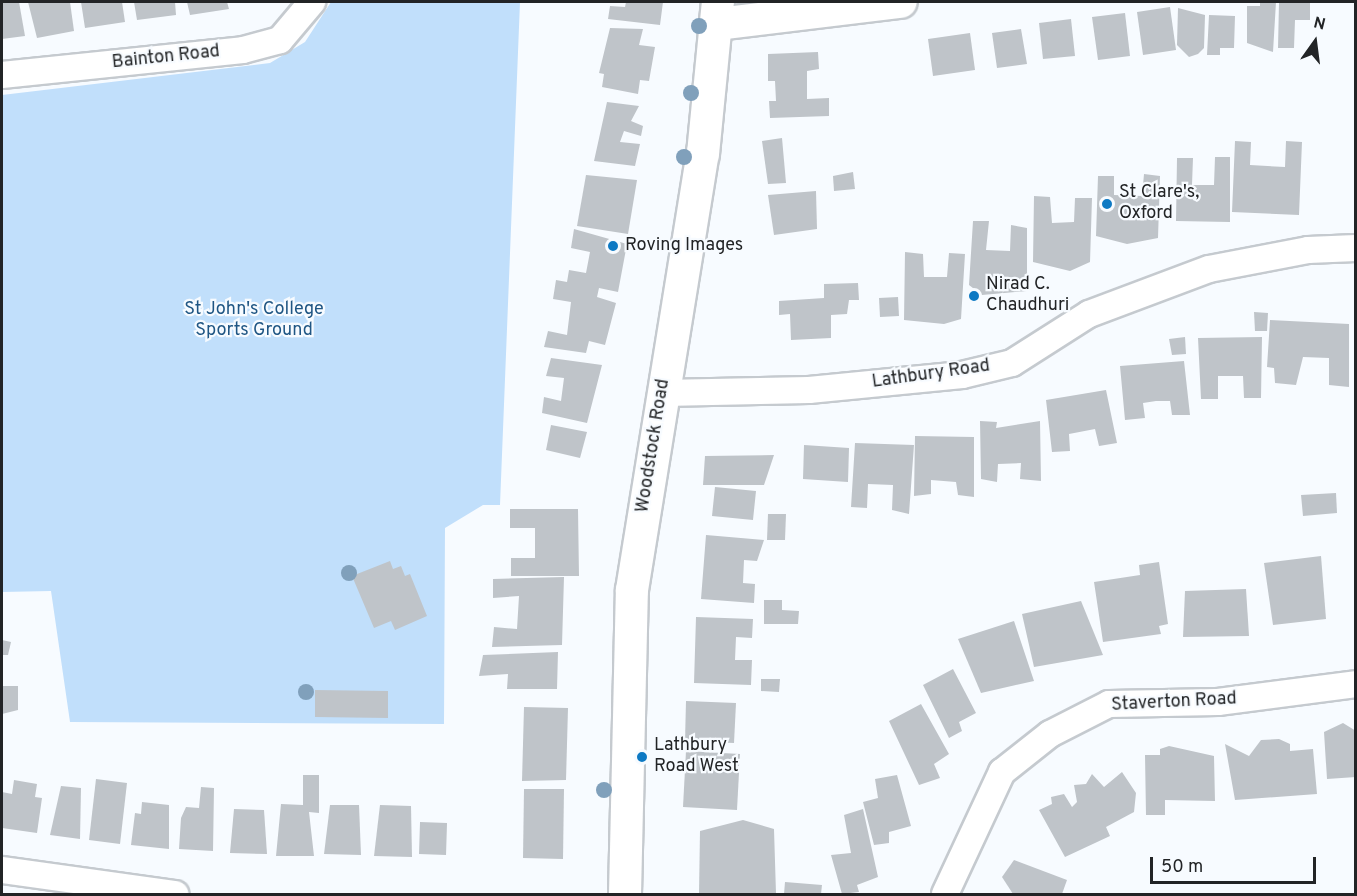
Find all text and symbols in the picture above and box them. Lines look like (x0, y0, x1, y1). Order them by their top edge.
north arrow (1285, 12, 1345, 72)
text: N (1311, 13, 1327, 36)
street label: Bainton Road (111, 42, 221, 74)
place label: St Clare's, Oxford (1119, 183, 1199, 226)
marker: St Clare's, Oxford (1100, 197, 1114, 211)
place label: Roving Images (625, 235, 743, 257)
marker: Roving Images (606, 239, 620, 253)
place label: Nirad C. Chaudhuri (986, 275, 1069, 318)
marker: Nirad C. Chaudhuri (967, 289, 981, 303)
park label: St John's College Sports Ground (184, 300, 324, 342)
street label: Lathbury Road (871, 356, 991, 394)
street label: Woodstock Road (633, 378, 675, 514)
street label: Staverton Road (1111, 689, 1237, 717)
place label: Lathbury Road West (654, 736, 739, 778)
marker: Lathbury Road West (635, 750, 649, 764)
scale bar (1153, 845, 1320, 883)
text: 50 m (1161, 856, 1203, 879)

